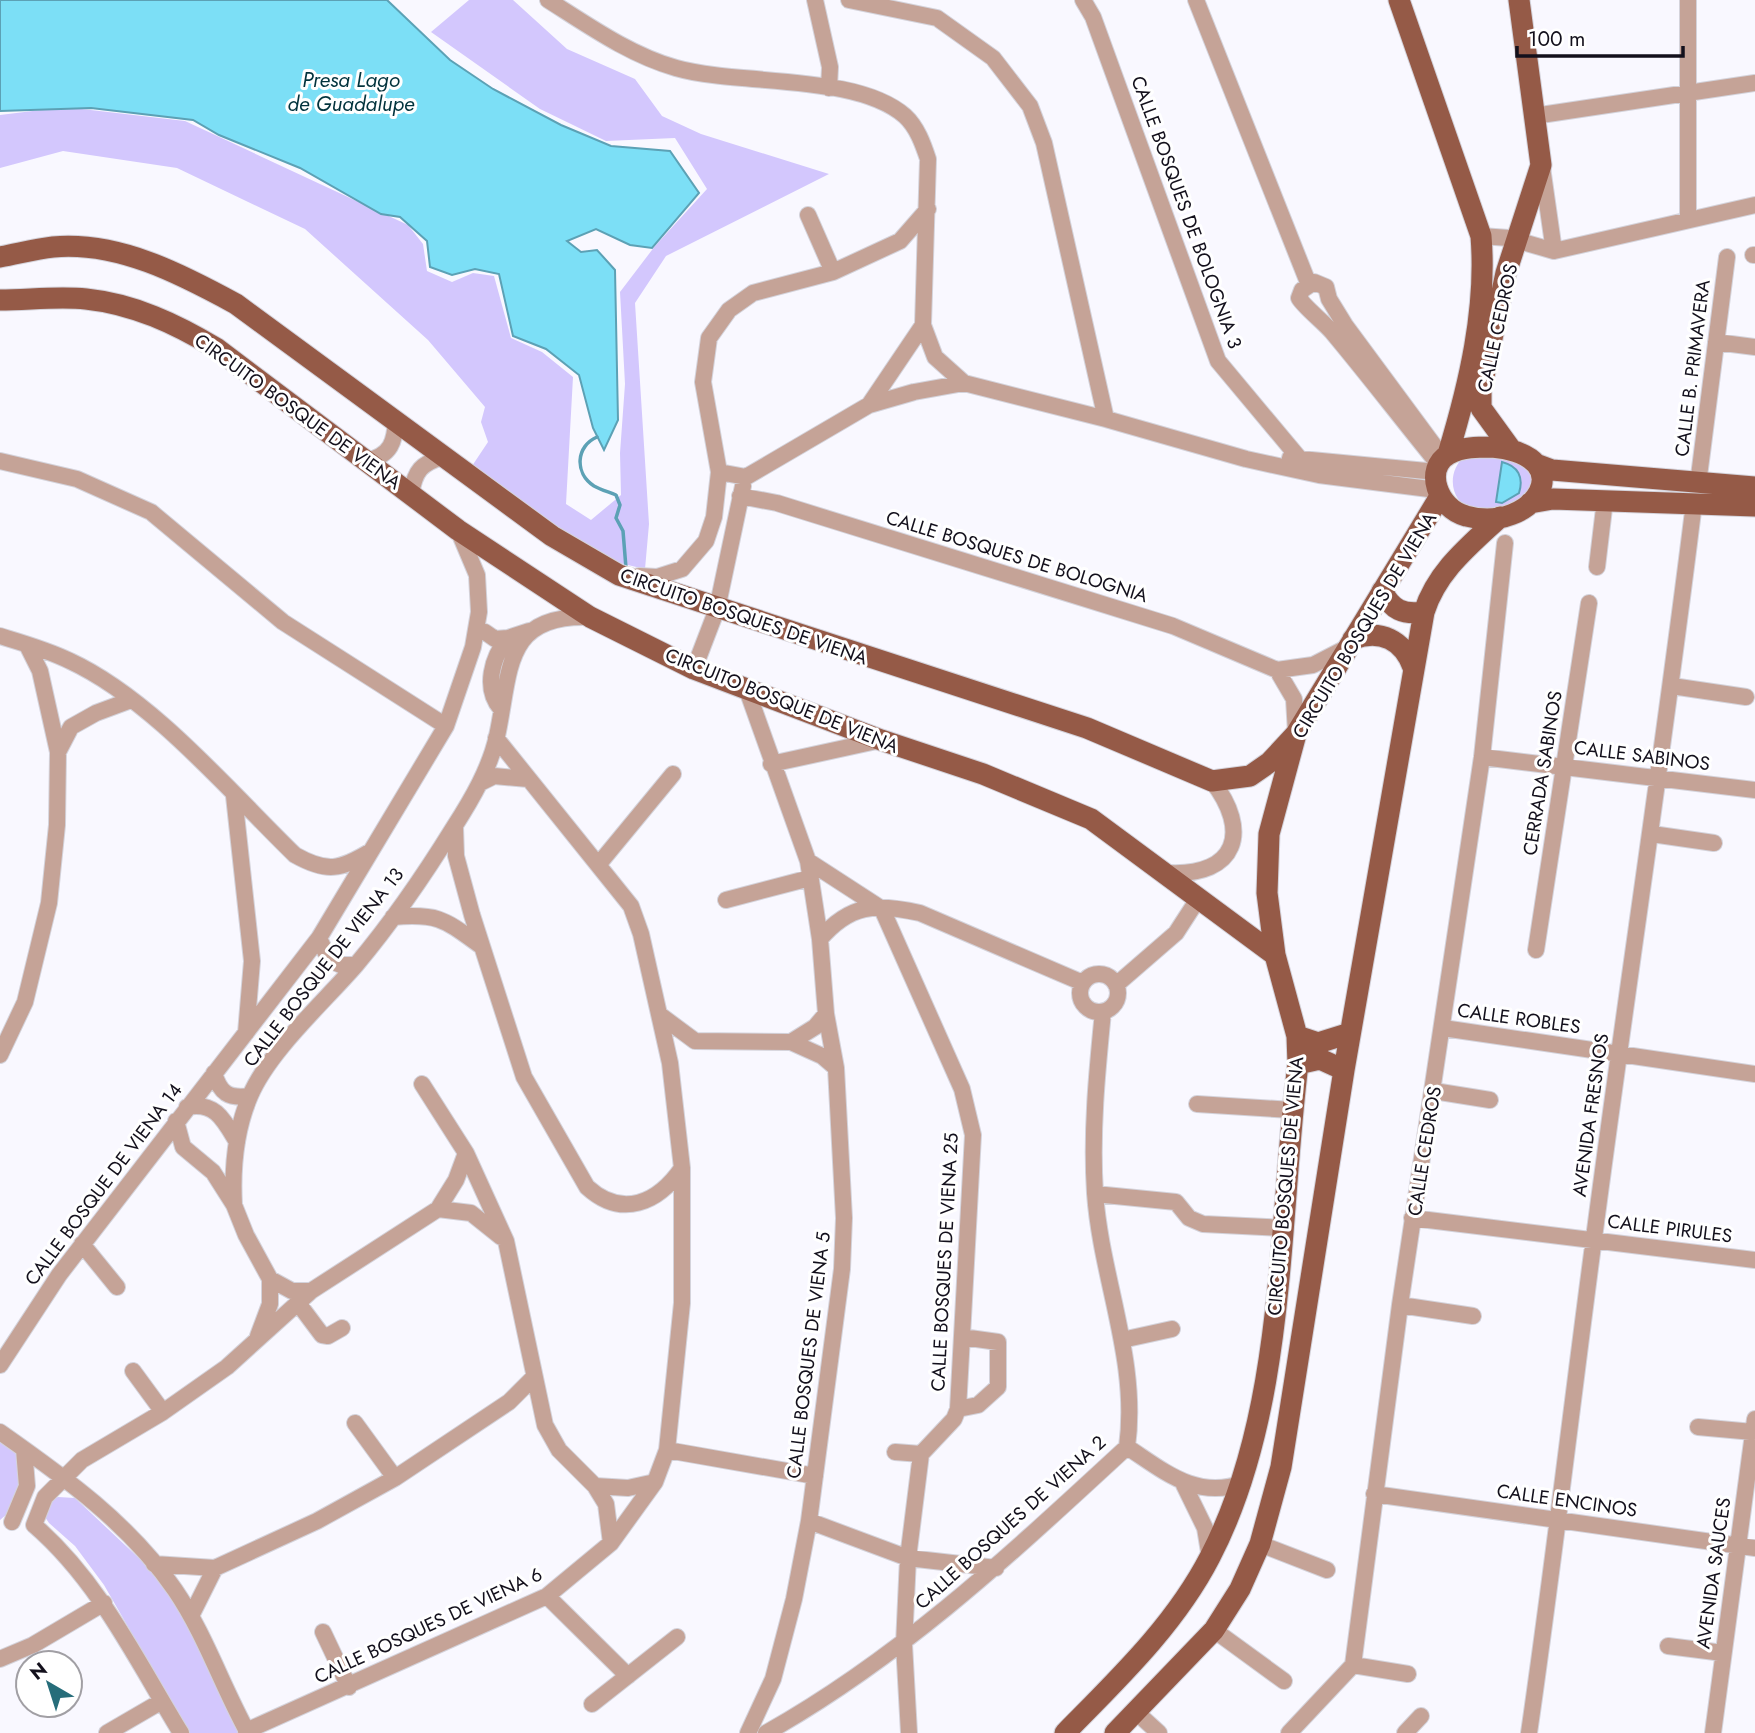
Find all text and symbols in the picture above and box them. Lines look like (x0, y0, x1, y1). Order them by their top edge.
scale bar (1517, 14, 1683, 58)
text: 100 m (1528, 24, 1585, 54)
water label: Presa Lago de Guadalupe (287, 65, 415, 119)
street label: CALLE BOSQUES DE BOLOGNIA 3 (1125, 72, 1249, 352)
street label: CALLE CEDROS (1471, 261, 1524, 395)
street label: CALLE B. PRIMAVERA (1668, 278, 1717, 458)
street label: CIRCUITO BOSQUE DE VIENA (189, 327, 407, 496)
street label: CALLE BOSQUES DE BOLOGNIA (883, 504, 1151, 609)
street label: CIRCUITO BOSQUES DE VIENA (1286, 507, 1443, 744)
street label: CIRCUITO BOSQUES DE VIENA (617, 561, 872, 672)
street label: CIRCUITO BOSQUE DE VIENA (661, 641, 903, 760)
street label: CERRADA SABINOS (1516, 689, 1569, 857)
street label: CALLE SABINOS (1572, 734, 1712, 777)
street label: CALLE BOSQUE DE VIENA 13 (237, 862, 410, 1073)
street label: CALLE ROBLES (1456, 996, 1582, 1041)
street label: AVENIDA FRESNOS (1566, 1032, 1615, 1199)
street label: CIRCUITO BOSQUES DE VIENA (1261, 1055, 1310, 1317)
street label: CALLE BOSQUE DE VIENA 14 (18, 1078, 188, 1291)
street label: CALLE CEDROS (1401, 1084, 1448, 1218)
street label: CALLE BOSQUES DE VIENA 25 (924, 1132, 965, 1392)
street label: CALLE PIRULES (1606, 1207, 1734, 1250)
street label: CALLE BOSQUES DE VIENA 5 (780, 1230, 837, 1480)
street label: CALLE BOSQUES DE VIENA 2 (909, 1429, 1112, 1616)
street label: CALLE ENCINOS (1495, 1477, 1639, 1524)
street label: AVENIDA SAUCES (1690, 1496, 1737, 1650)
street label: CALLE BOSQUES DE VIENA 6 (310, 1561, 547, 1690)
north arrow (14, 1649, 84, 1719)
text: N (24, 1656, 53, 1686)

